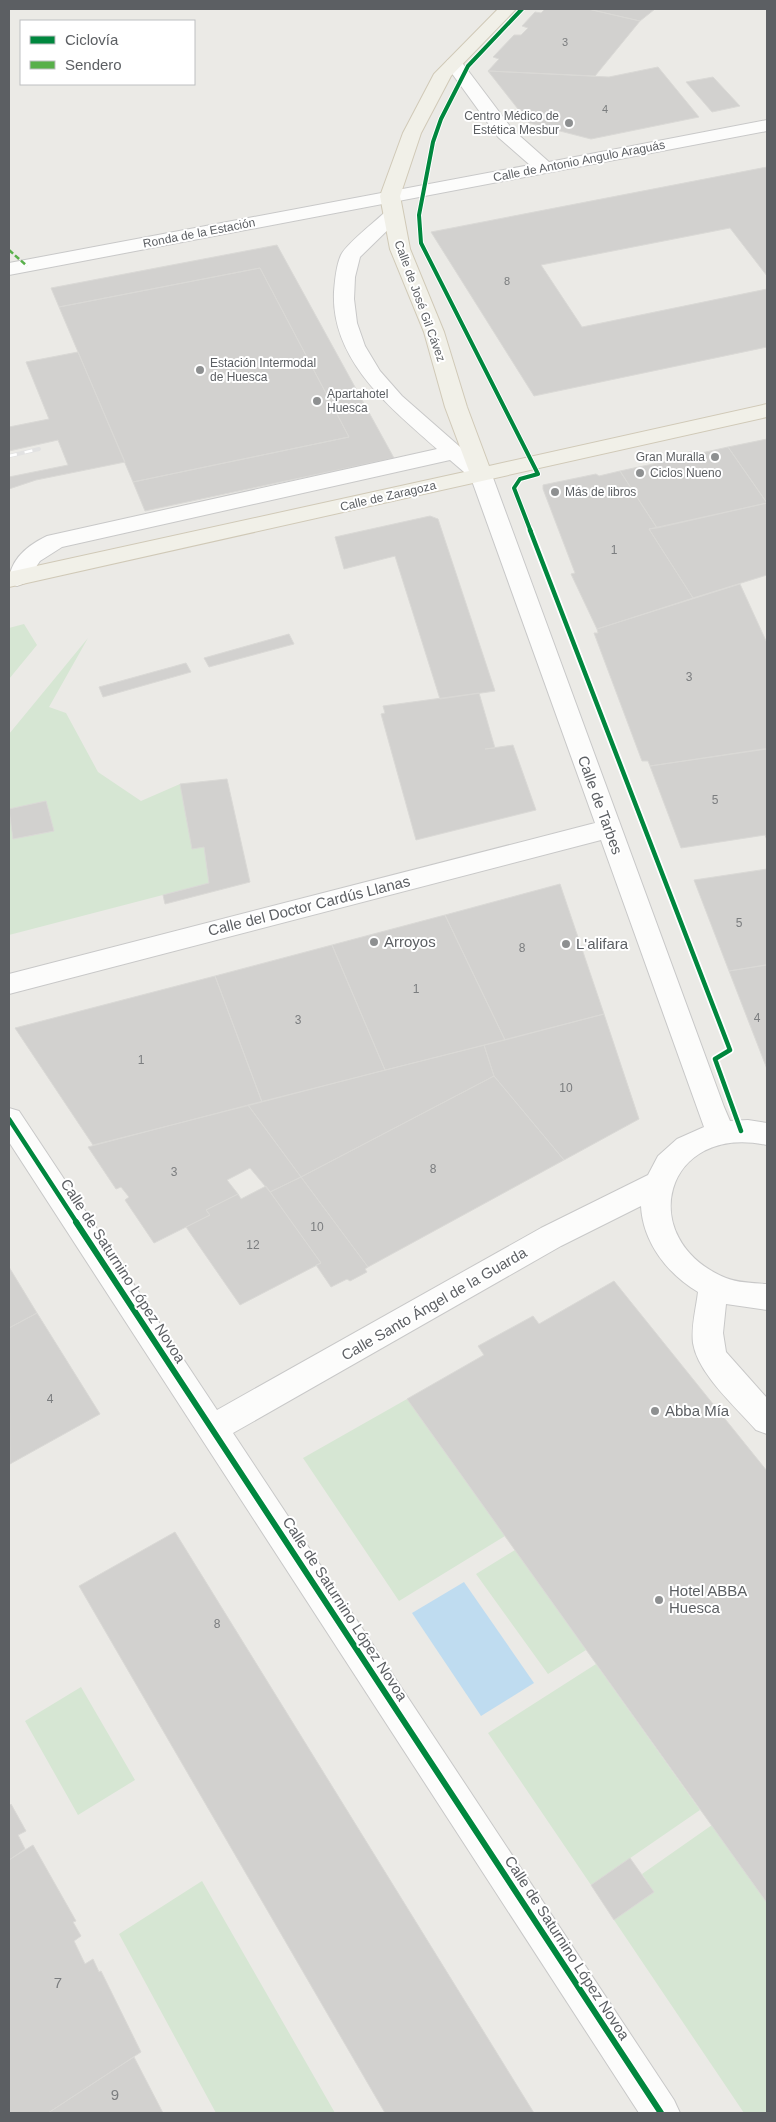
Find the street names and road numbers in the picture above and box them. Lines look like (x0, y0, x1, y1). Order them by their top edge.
street label: Calle de Antonio Angulo Araguás (492, 137, 666, 185)
street label: Ronda de la Estación (142, 215, 256, 251)
street label: Calle de José Gil Cávez (392, 238, 448, 364)
street label: Calle de Zaragoza (339, 478, 438, 514)
street label: Calle de Tarbes (575, 753, 626, 857)
street label: Calle del Doctor Cardús Llanas (206, 872, 412, 939)
street label: Calle de Saturnino López Novoa (57, 1176, 190, 1366)
street label: Calle Santo Ángel de la Guarda (338, 1243, 530, 1364)
street label: Calle de Saturnino López Novoa (279, 1514, 412, 1704)
street label: Calle de Saturnino López Novoa (501, 1853, 634, 2043)

